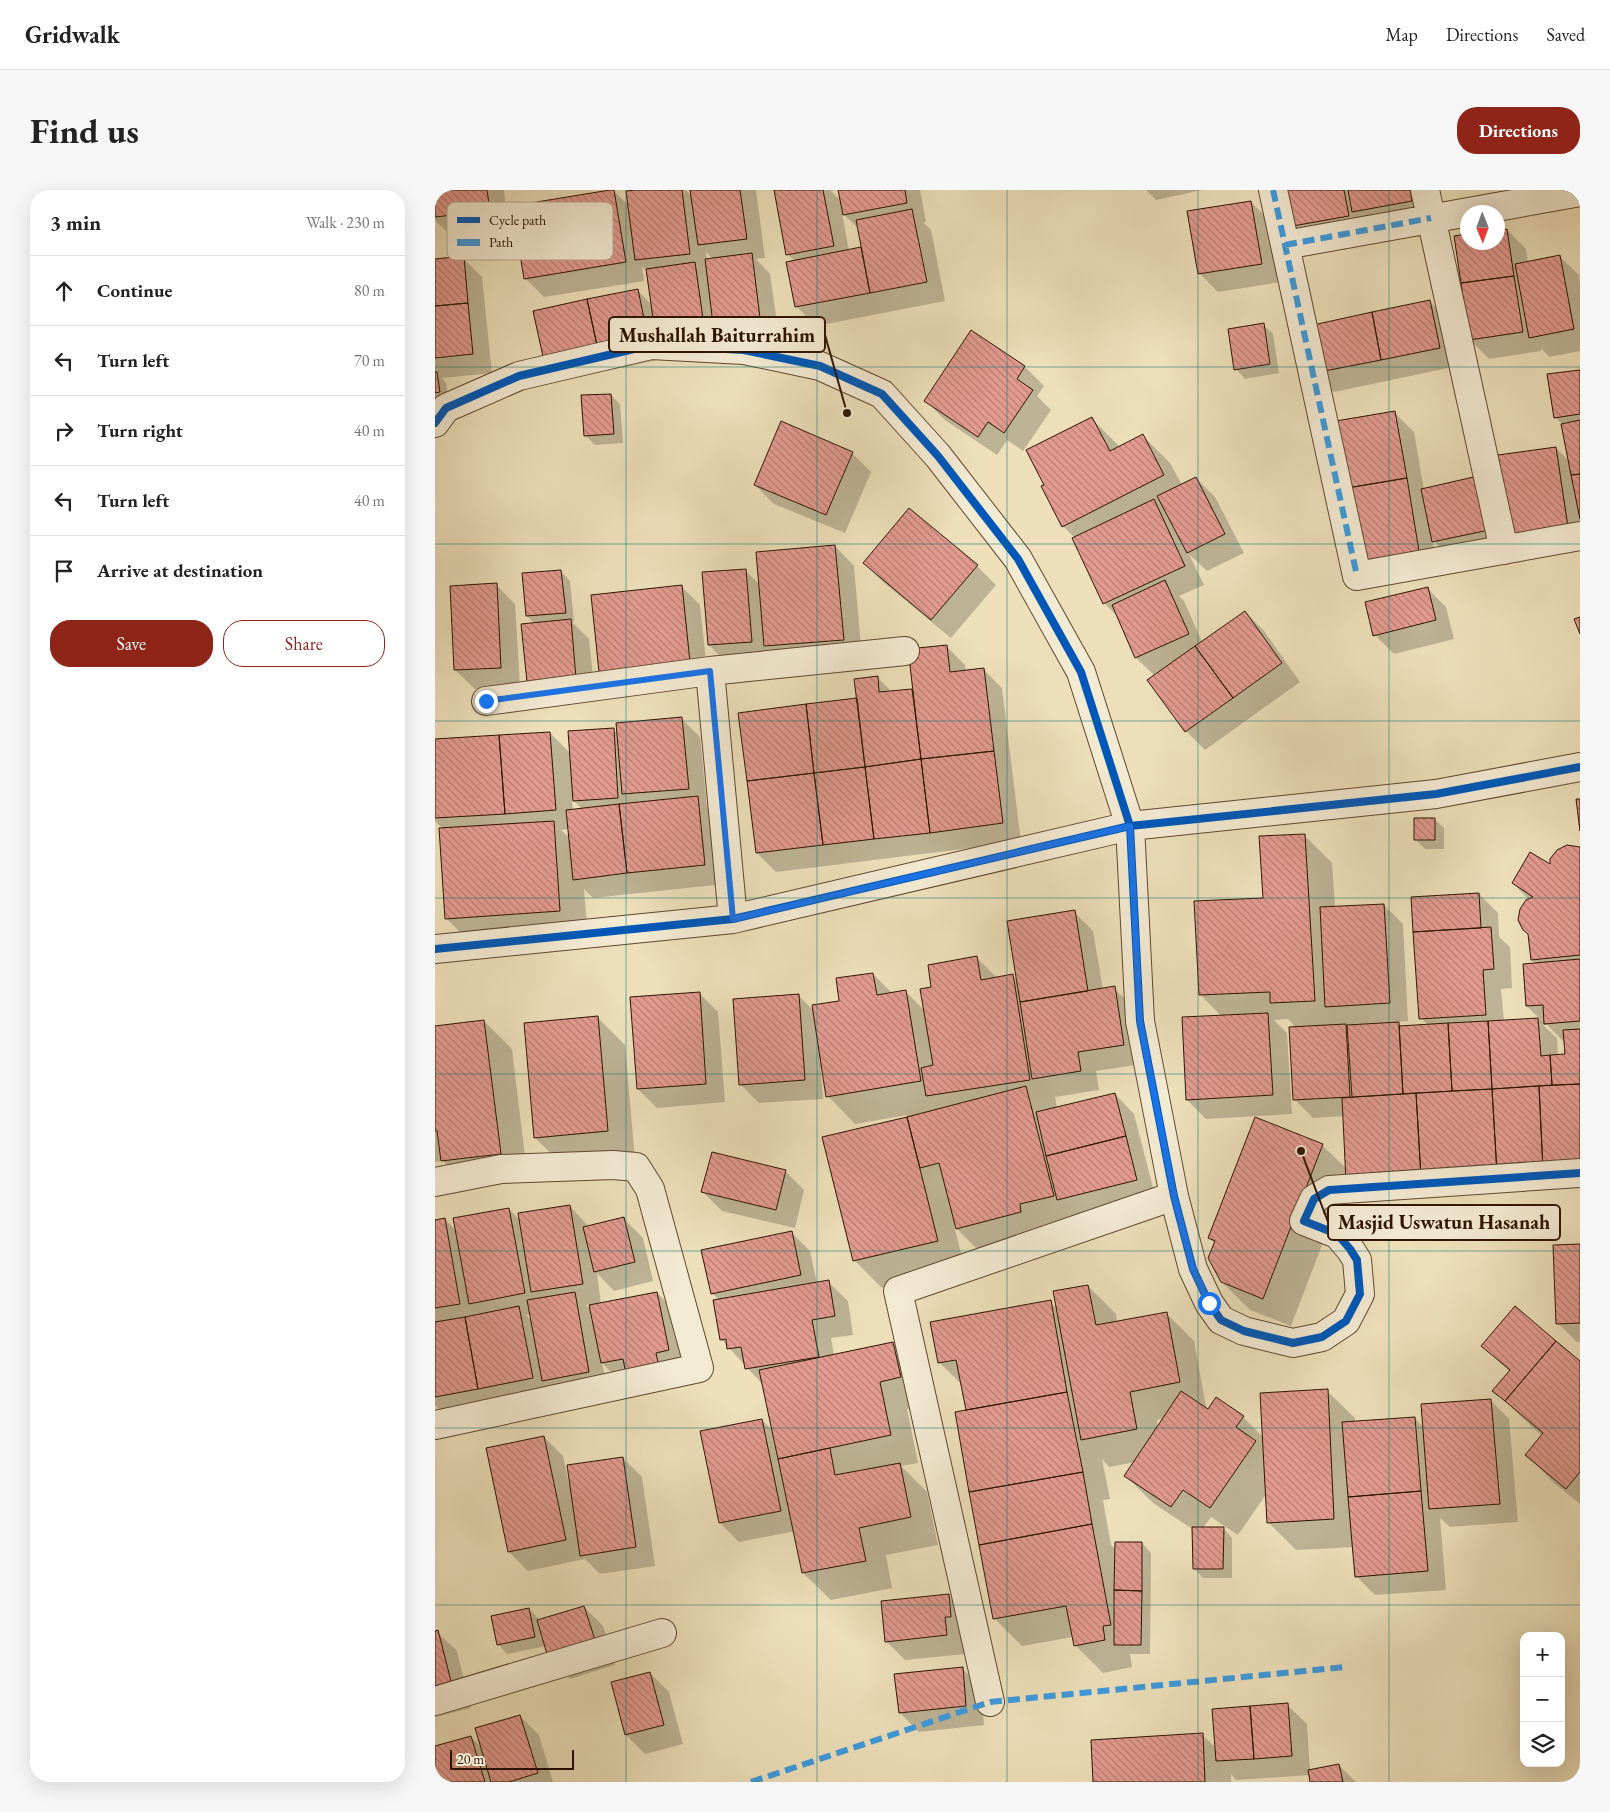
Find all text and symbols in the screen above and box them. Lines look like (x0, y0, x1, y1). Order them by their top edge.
text: Gridwalk (25, 19, 120, 50)
text: Map (1386, 23, 1418, 46)
text: Directions (1446, 23, 1518, 46)
text: Saved (1546, 23, 1585, 46)
button: Directions (1457, 107, 1580, 154)
text: Find us (30, 108, 139, 153)
legend (447, 202, 613, 260)
north arrow (1460, 205, 1505, 250)
text: 3 min (50, 209, 101, 236)
text: Cycle path (489, 211, 546, 229)
text: Walk · 230 m (306, 212, 385, 233)
text: Path (489, 233, 513, 251)
icon: ahead (50, 277, 78, 305)
text: Continue (97, 278, 172, 303)
text: 80 m (354, 280, 385, 301)
callout: Mushallah Baiturrahim (609, 317, 825, 352)
text: Mushallah Baiturrahim (619, 322, 815, 348)
icon: left (50, 347, 78, 375)
text: Turn left (97, 348, 169, 373)
text: 70 m (354, 350, 385, 371)
icon: right (50, 417, 78, 445)
text: Turn right (97, 418, 183, 443)
text: 40 m (354, 420, 385, 441)
icon: left (50, 487, 78, 515)
text: Turn left (97, 488, 169, 513)
text: 40 m (354, 490, 385, 511)
icon: arrive (50, 557, 78, 585)
text: Arrive at destination (97, 558, 263, 583)
button: Save (50, 620, 213, 667)
button: Share (223, 620, 385, 667)
route end (475, 690, 498, 713)
callout: Masjid Uswatun Hasanah (1328, 1205, 1560, 1240)
text: Masjid Uswatun Hasanah (1338, 1209, 1550, 1235)
route start (1198, 1292, 1221, 1315)
map controls (1520, 1632, 1565, 1767)
button: + (1520, 1632, 1565, 1677)
button: − (1520, 1677, 1565, 1722)
button: layers (1520, 1722, 1565, 1767)
scale bar (450, 1747, 574, 1770)
text: 20 m (457, 1750, 484, 1768)

